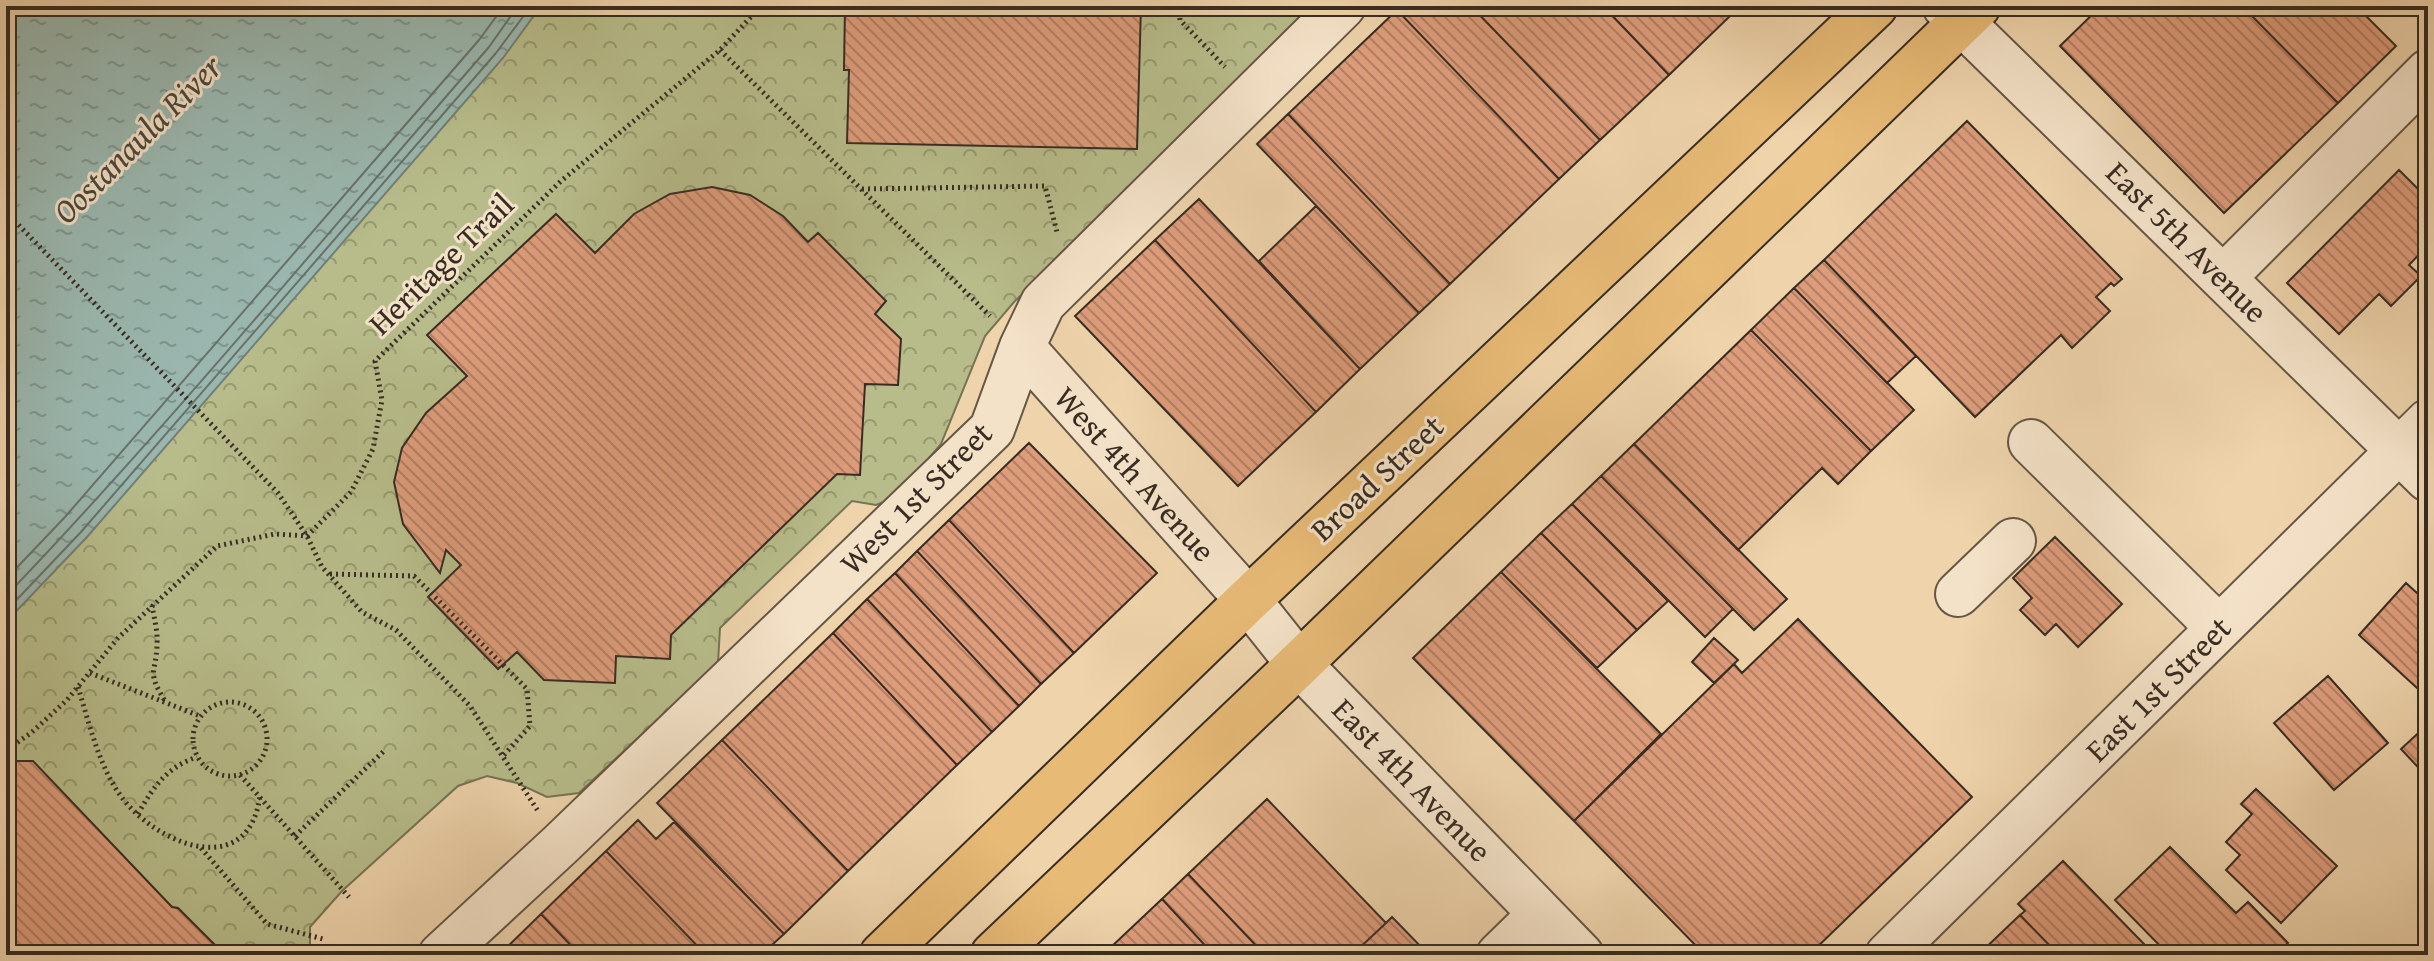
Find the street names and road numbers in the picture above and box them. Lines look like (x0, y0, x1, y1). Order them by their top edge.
street label: East 5th Avenue (2096, 150, 2279, 333)
street label: Heritage Trail (357, 182, 524, 345)
street label: West 4th Avenue (1044, 375, 1227, 572)
street label: Broad Street (1299, 403, 1454, 552)
street label: West 1st Street (829, 411, 1003, 585)
street label: East 1st Street (2074, 605, 2241, 772)
street label: East 4th Avenue (1322, 687, 1503, 872)

